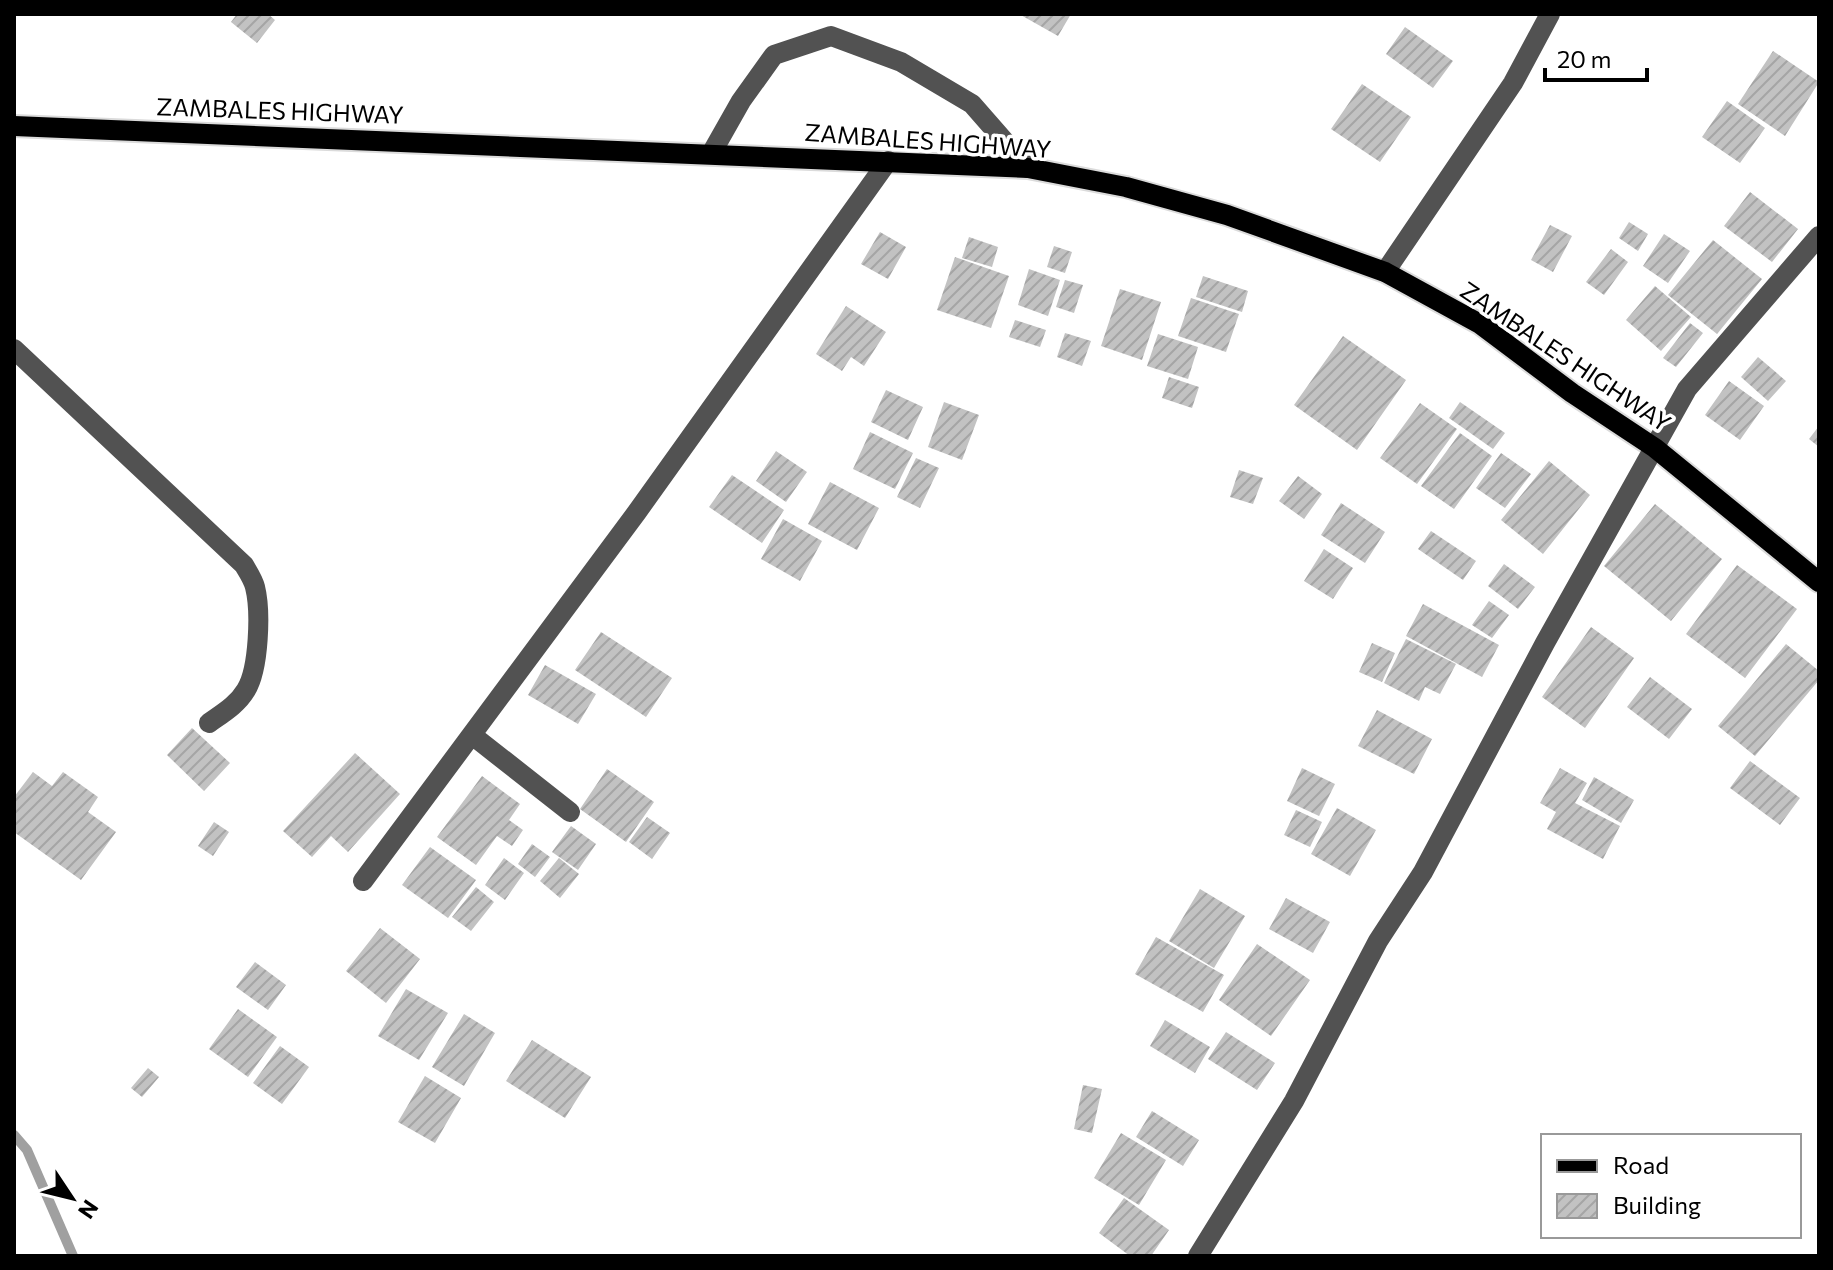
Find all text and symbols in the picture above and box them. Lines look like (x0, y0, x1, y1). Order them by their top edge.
scale bar (1545, 32, 1647, 82)
text: 20 m (1557, 44, 1611, 73)
street label: ZAMBALES HIGHWAY (156, 91, 404, 129)
street label: ZAMBALES HIGHWAY (804, 117, 1053, 163)
street label: ZAMBALES HIGHWAY (1455, 275, 1677, 437)
legend (1541, 1134, 1801, 1238)
text: Road (1613, 1150, 1669, 1179)
north arrow (32, 1158, 112, 1238)
text: Building (1613, 1190, 1701, 1219)
text: N (73, 1195, 105, 1224)

